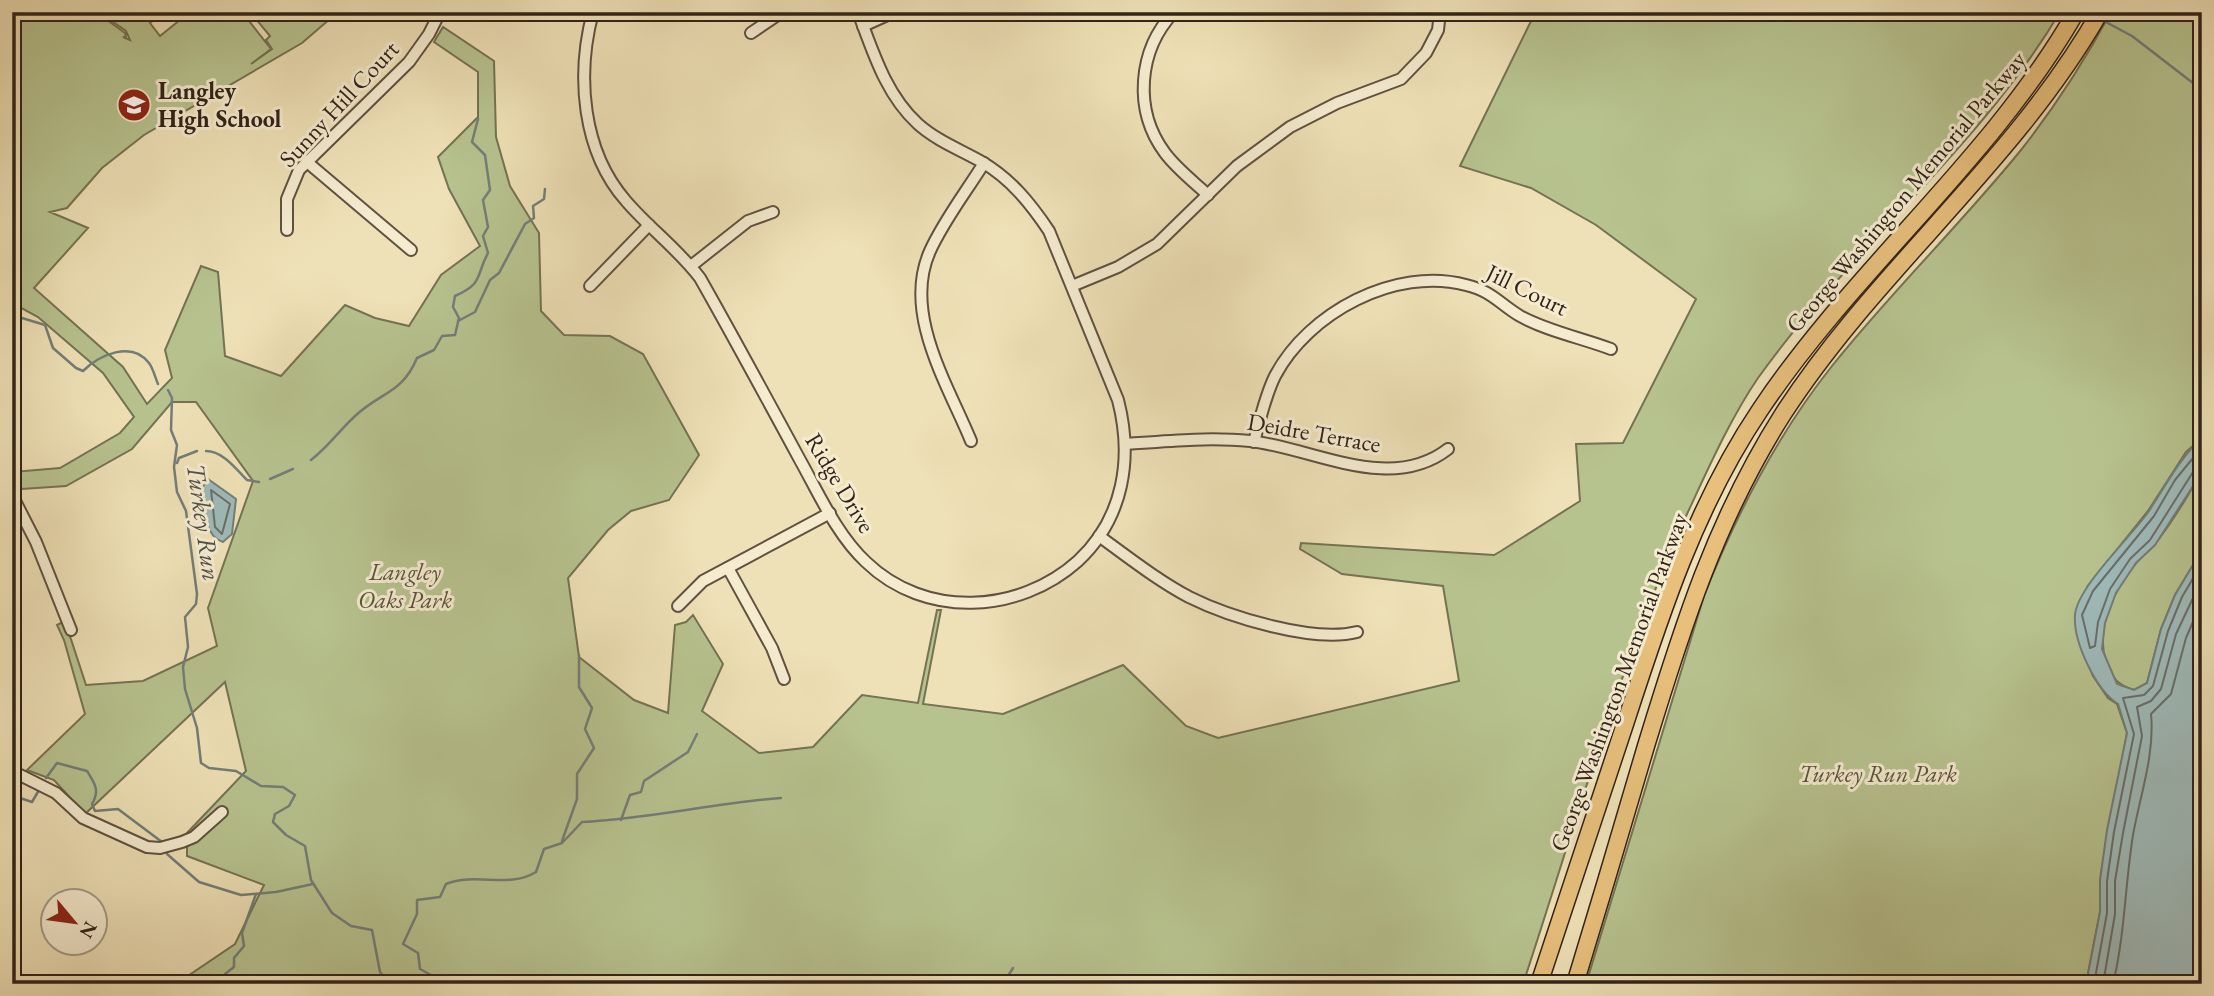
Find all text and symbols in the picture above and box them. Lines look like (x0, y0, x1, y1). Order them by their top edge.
street label: Sunny Hill Court (272, 33, 406, 174)
street label: George Washington Memorial Parkway (1779, 44, 2033, 339)
place label: Langley High School (158, 75, 281, 135)
school or university icon: Langley High School (115, 86, 153, 124)
street label: Jill Court (1479, 256, 1574, 323)
street label: Deidre Terrace (1245, 406, 1383, 459)
street label: Ridge Drive (799, 427, 882, 538)
water label: Turkey Run (179, 461, 229, 583)
street label: George Washington Memorial Parkway (1543, 508, 1695, 855)
park label: Langley Oaks Park (358, 556, 452, 615)
park label: Turkey Run Park (1799, 758, 1957, 789)
north arrow (38, 888, 108, 958)
text: N (73, 917, 103, 943)

